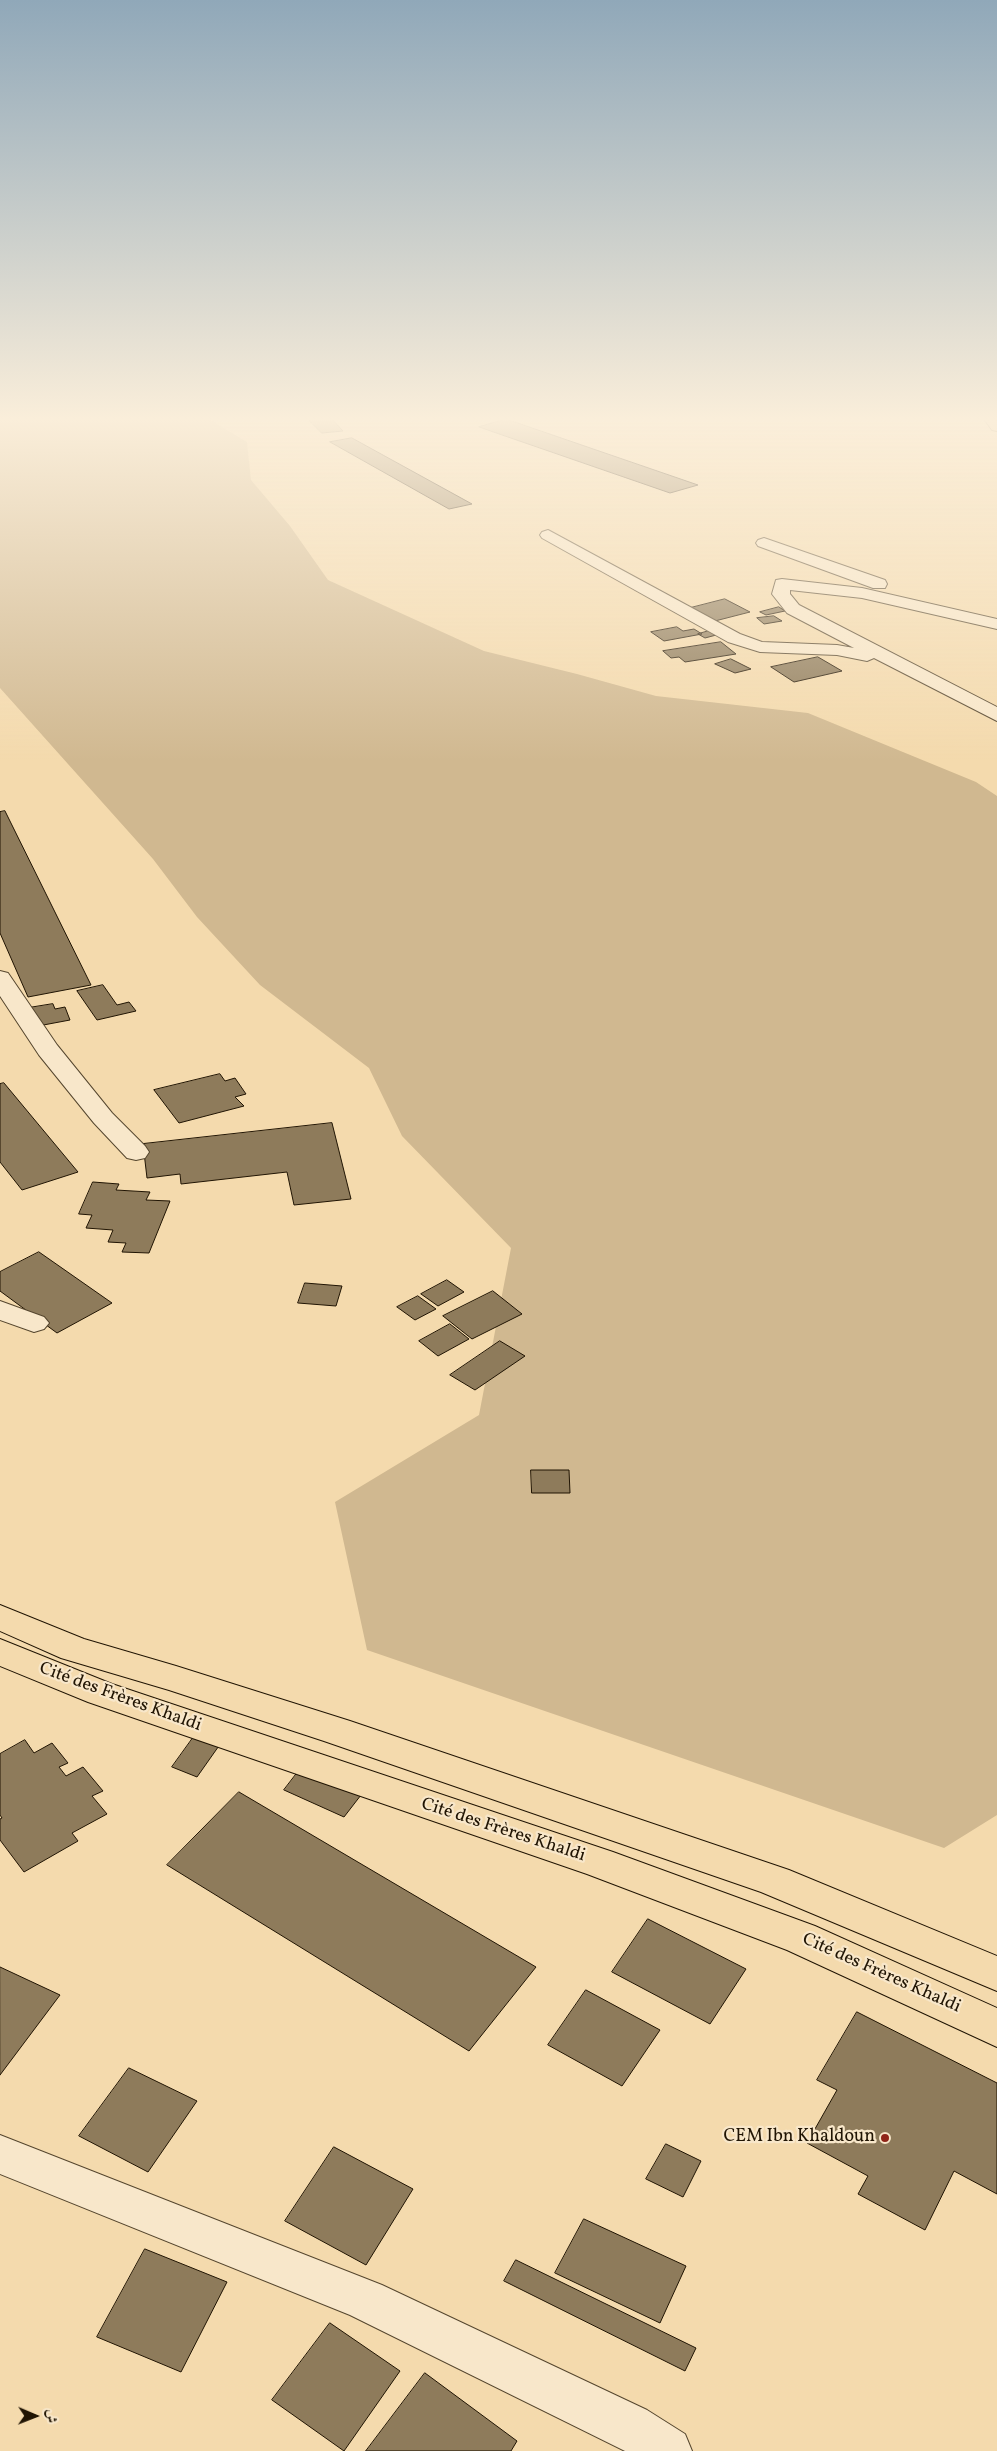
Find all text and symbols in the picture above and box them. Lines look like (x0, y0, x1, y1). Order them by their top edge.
street label: Cité des Frères Khaldi (36, 1659, 204, 1737)
street label: Cité des Frères Khaldi (418, 1794, 588, 1868)
street label: Cité des Frères Khaldi (798, 1929, 964, 2019)
place label: CEM Ibn Khaldoun (724, 2127, 875, 2149)
marker: CEM Ibn Khaldoun (879, 2132, 891, 2144)
north arrow (10, 2391, 60, 2441)
text: ش (41, 2409, 60, 2423)

